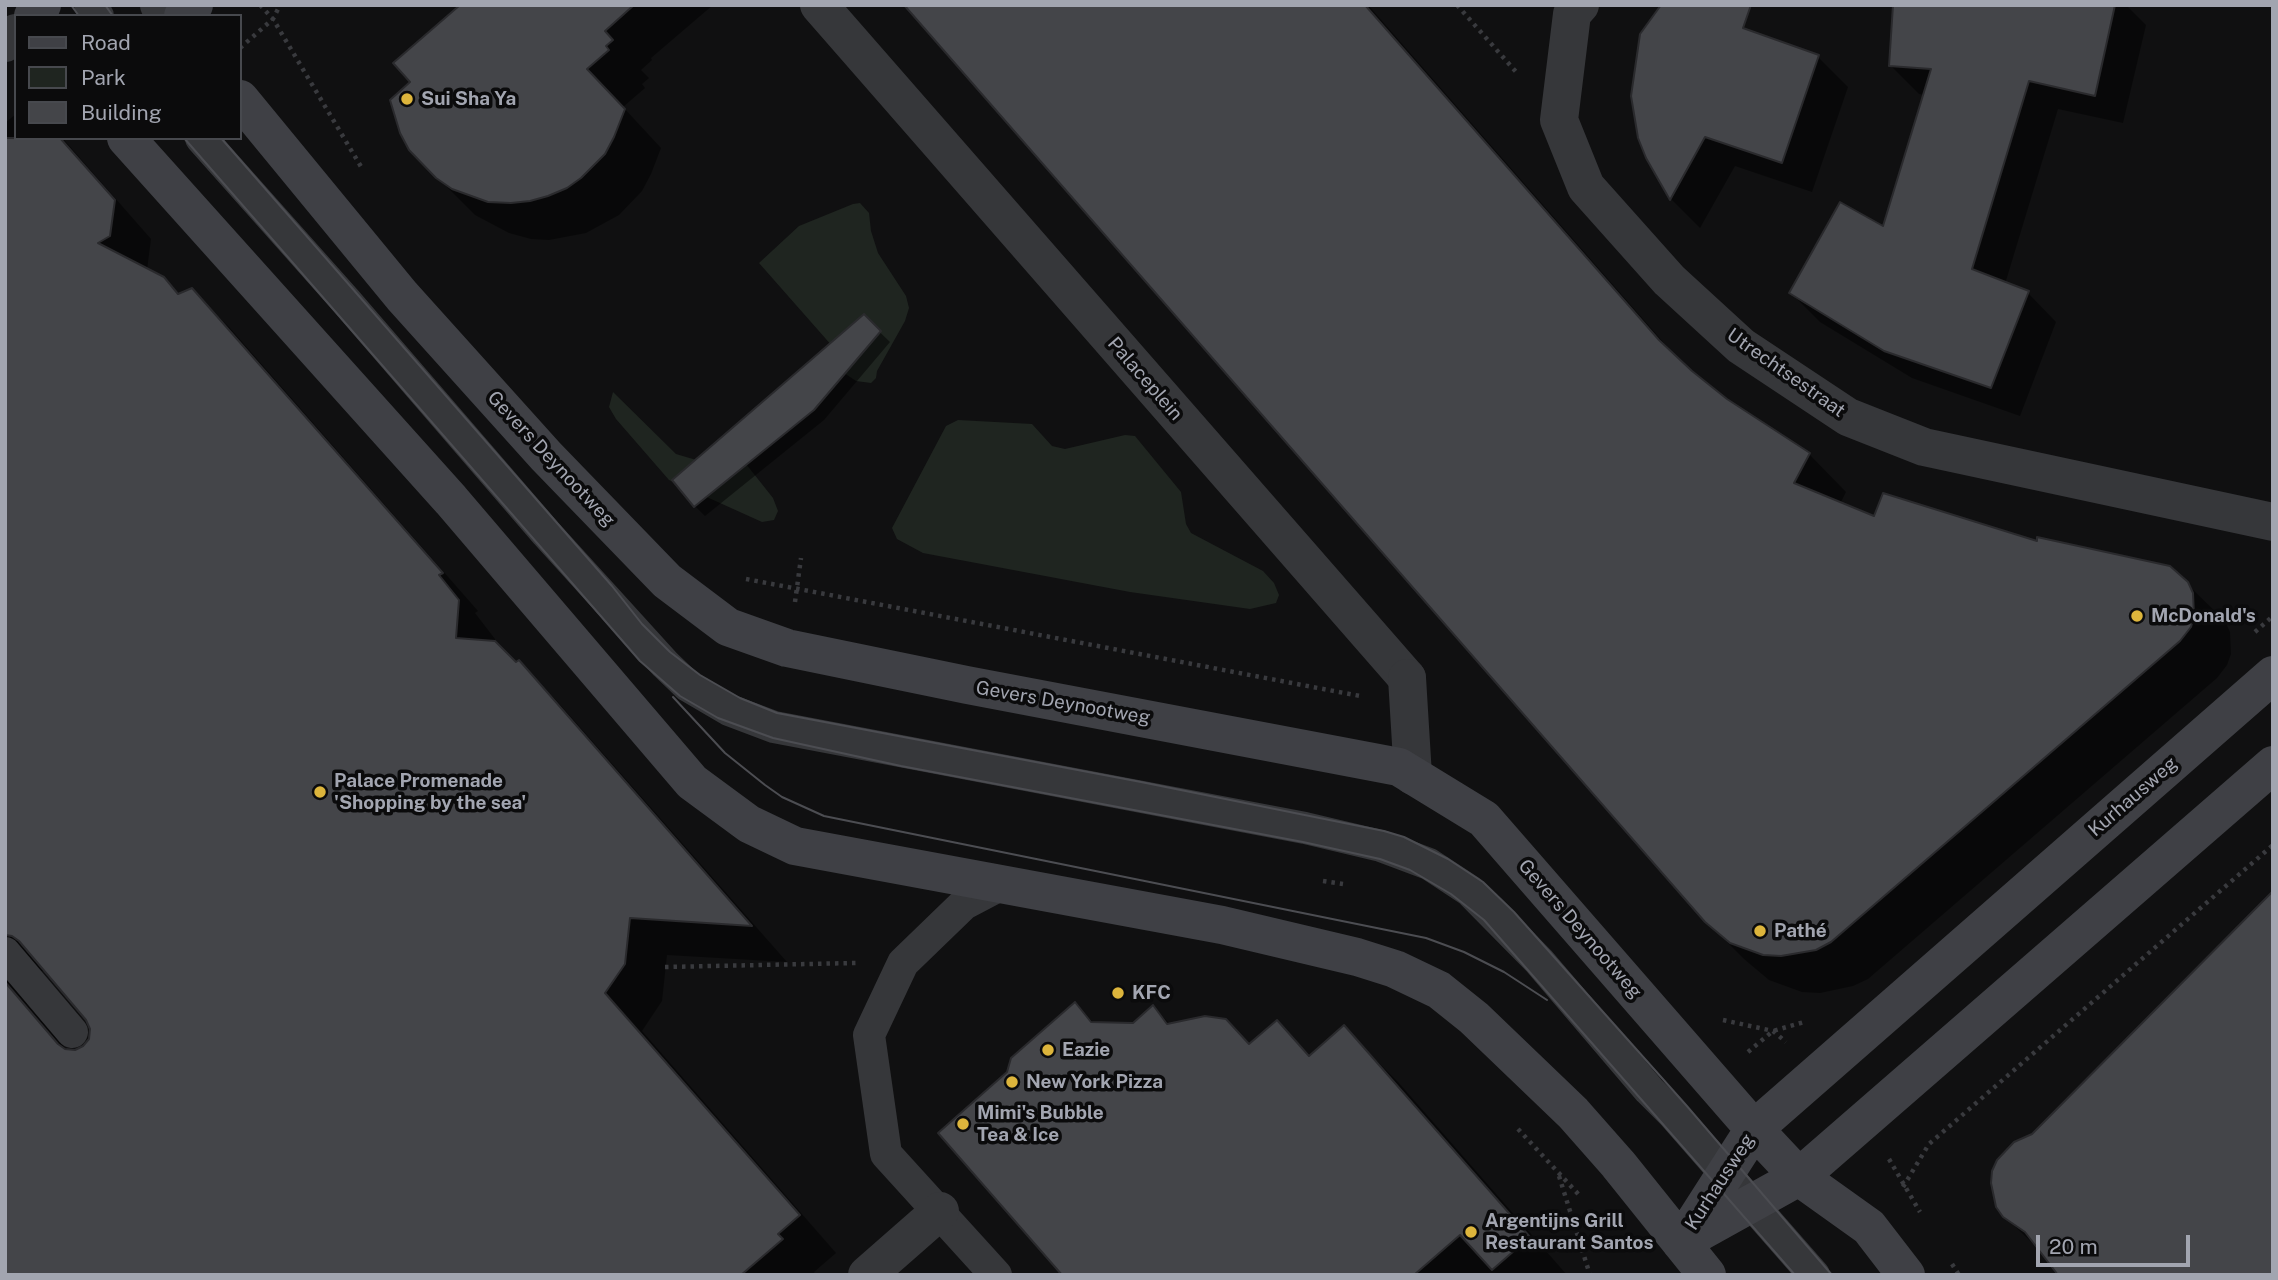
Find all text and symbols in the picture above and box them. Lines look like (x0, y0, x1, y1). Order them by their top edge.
legend (14, 14, 242, 140)
text: Road (81, 30, 131, 55)
text: Park (81, 65, 126, 90)
place label: Sui Sha Ya (421, 88, 516, 110)
marker: Sui Sha Ya (399, 91, 415, 107)
text: Building (81, 100, 162, 125)
street label: Utrechtsestraat (1722, 324, 1850, 422)
street label: Palaceplein (1103, 333, 1187, 425)
street label: Gevers Deynootweg (482, 387, 620, 531)
place label: McDonald's (2151, 605, 2256, 627)
marker: McDonald's (2129, 608, 2145, 624)
street label: Gevers Deynootweg (974, 676, 1152, 730)
street label: Kurhausweg (2084, 752, 2182, 842)
place label: Palace Promenade 'Shopping by the sea' (334, 770, 526, 814)
marker: Palace Promenade 'Shopping by the sea' (312, 784, 328, 800)
street label: Gevers Deynootweg (1513, 855, 1647, 1003)
place label: Pathé (1774, 920, 1827, 942)
marker: Pathé (1752, 923, 1768, 939)
place label: KFC (1132, 982, 1171, 1004)
marker: KFC (1110, 985, 1126, 1001)
place label: Eazie (1062, 1039, 1110, 1061)
marker: Eazie (1040, 1042, 1056, 1058)
place label: New York Pizza (1026, 1071, 1163, 1093)
marker: New York Pizza (1004, 1074, 1020, 1090)
place label: Mimi's Bubble Tea & Ice (977, 1102, 1104, 1146)
marker: Mimi's Bubble Tea & Ice (955, 1116, 971, 1132)
street label: Kurhausweg (1680, 1130, 1760, 1234)
place label: Argentijns Grill Restaurant Santos (1485, 1210, 1653, 1254)
scale bar (2040, 1220, 2194, 1264)
marker: Argentijns Grill Restaurant Santos (1463, 1224, 1479, 1240)
text: 20 m (2049, 1234, 2098, 1259)

